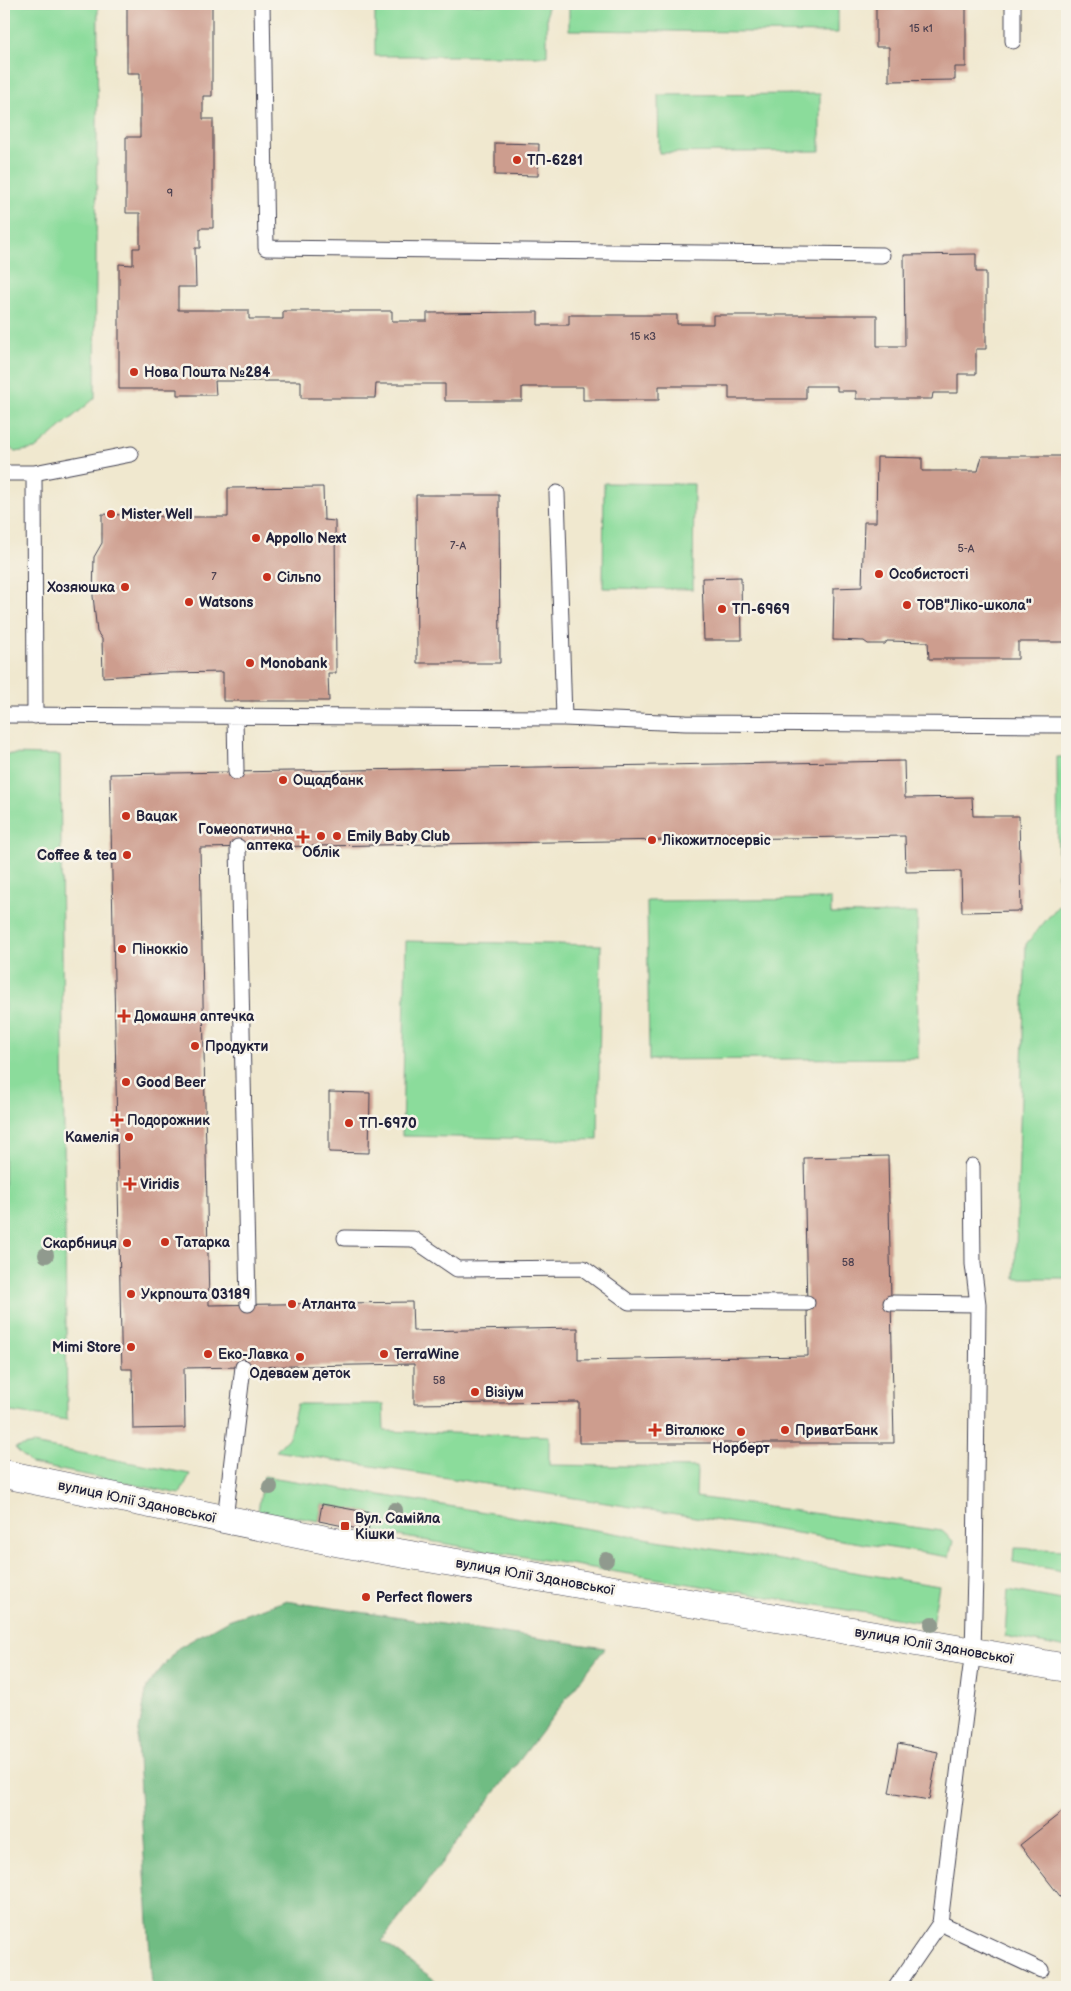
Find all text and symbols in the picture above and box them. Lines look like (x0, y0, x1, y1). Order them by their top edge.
house number: 15 к1 (909, 22, 933, 35)
place label: ТП-6281 (527, 152, 583, 169)
marker: ТП-6281 (511, 154, 523, 166)
house number: 9 (167, 187, 173, 200)
house number: 15 к3 (630, 330, 656, 343)
place label: Нова Пошта №284 (144, 364, 271, 381)
marker: Нова Пошта №284 (128, 366, 140, 378)
place label: Mister Well (121, 506, 193, 523)
marker: Mister Well (105, 508, 117, 520)
place label: Appollo Next (265, 530, 347, 547)
marker: Appollo Next (250, 532, 262, 544)
house number: 7-А (450, 539, 466, 552)
house number: 5-А (958, 542, 975, 555)
place label: Особистості (889, 566, 968, 583)
marker: Особистості (873, 568, 885, 580)
place label: Сільпо (277, 569, 321, 586)
house number: 7 (211, 570, 217, 583)
marker: Сільпо (261, 571, 273, 583)
place label: Хозяюшка (46, 579, 116, 596)
marker: Хозяюшка (119, 581, 131, 593)
place label: Watsons (199, 594, 254, 611)
marker: Watsons (183, 596, 195, 608)
place label: ТОВ"Ліко-школа" (917, 597, 1032, 614)
marker: ТОВ"Ліко-школа" (901, 599, 913, 611)
place label: ТП-6969 (732, 601, 790, 618)
marker: ТП-6969 (716, 603, 728, 615)
place label: Monobank (260, 655, 328, 672)
marker: Monobank (244, 657, 256, 669)
place label: Ощадбанк (293, 772, 364, 789)
marker: Ощадбанк (277, 774, 289, 786)
place label: Вацак (136, 808, 178, 825)
marker: Вацак (120, 810, 132, 822)
place label: Гомеопатична аптека (198, 821, 294, 854)
place label: Emily Baby Club (347, 828, 450, 845)
marker: Облік (315, 830, 327, 842)
marker: Emily Baby Club (331, 830, 343, 842)
marker: Гомеопатична аптека (297, 831, 309, 843)
place label: Лікожитлосервіс (661, 832, 771, 849)
marker: Лікожитлосервіс (646, 834, 658, 846)
place label: Облік (302, 844, 340, 861)
place label: Coffee & tea (37, 847, 117, 864)
marker: Coffee & tea (121, 849, 133, 861)
place label: Піноккіо (132, 941, 189, 958)
marker: Піноккіо (116, 943, 128, 955)
place label: Домашня аптечка (134, 1008, 255, 1025)
marker: Домашня аптечка (118, 1010, 130, 1022)
place label: Продукти (205, 1038, 269, 1055)
marker: Продукти (189, 1040, 201, 1052)
place label: Good Beer (136, 1074, 206, 1091)
marker: Good Beer (120, 1076, 132, 1088)
place label: Подорожник (127, 1112, 210, 1129)
marker: Подорожник (111, 1114, 123, 1126)
place label: ТП-6970 (359, 1115, 417, 1132)
marker: ТП-6970 (343, 1117, 355, 1129)
place label: Камелія (65, 1129, 119, 1146)
marker: Камелія (123, 1131, 135, 1143)
place label: Viridis (140, 1176, 180, 1193)
marker: Viridis (124, 1178, 136, 1190)
place label: Татарка (175, 1234, 231, 1251)
place label: Скарбниця (43, 1235, 117, 1252)
marker: Татарка (159, 1236, 171, 1248)
marker: Скарбниця (121, 1237, 133, 1249)
house number: 58 (842, 1256, 854, 1269)
place label: Укрпошта 03189 (141, 1286, 250, 1303)
marker: Укрпошта 03189 (125, 1288, 137, 1300)
place label: Атланта (301, 1296, 357, 1313)
marker: Атланта (286, 1298, 298, 1310)
place label: Mimi Store (52, 1339, 121, 1356)
marker: Mimi Store (125, 1341, 137, 1353)
place label: Еко-Лавка (218, 1346, 289, 1363)
place label: TerraWine (394, 1346, 459, 1363)
marker: Еко-Лавка (202, 1348, 214, 1360)
marker: TerraWine (378, 1348, 390, 1360)
marker: Одеваем деток (294, 1351, 306, 1363)
place label: Одеваем деток (250, 1365, 351, 1382)
house number: 58 (433, 1374, 445, 1387)
place label: Візіум (485, 1384, 524, 1401)
marker: Візіум (469, 1386, 481, 1398)
place label: Віталюкс (665, 1422, 725, 1439)
place label: ПриватБанк (795, 1422, 878, 1439)
marker: Віталюкс (649, 1424, 661, 1436)
marker: ПриватБанк (779, 1424, 791, 1436)
marker: Норберт (735, 1426, 747, 1438)
place label: Норберт (712, 1440, 770, 1457)
street label: вулиця Юлії Здановської (57, 1476, 218, 1527)
place label: Вул. Самійла Кішки (355, 1510, 441, 1543)
marker: Вул. Самійла Кішки (339, 1520, 351, 1532)
street label: вулиця Юлії Здановської (454, 1554, 616, 1599)
place label: Perfect flowers (376, 1589, 473, 1606)
marker: Perfect flowers (360, 1591, 372, 1603)
street label: вулиця Юлії Здановської (853, 1623, 1015, 1668)

